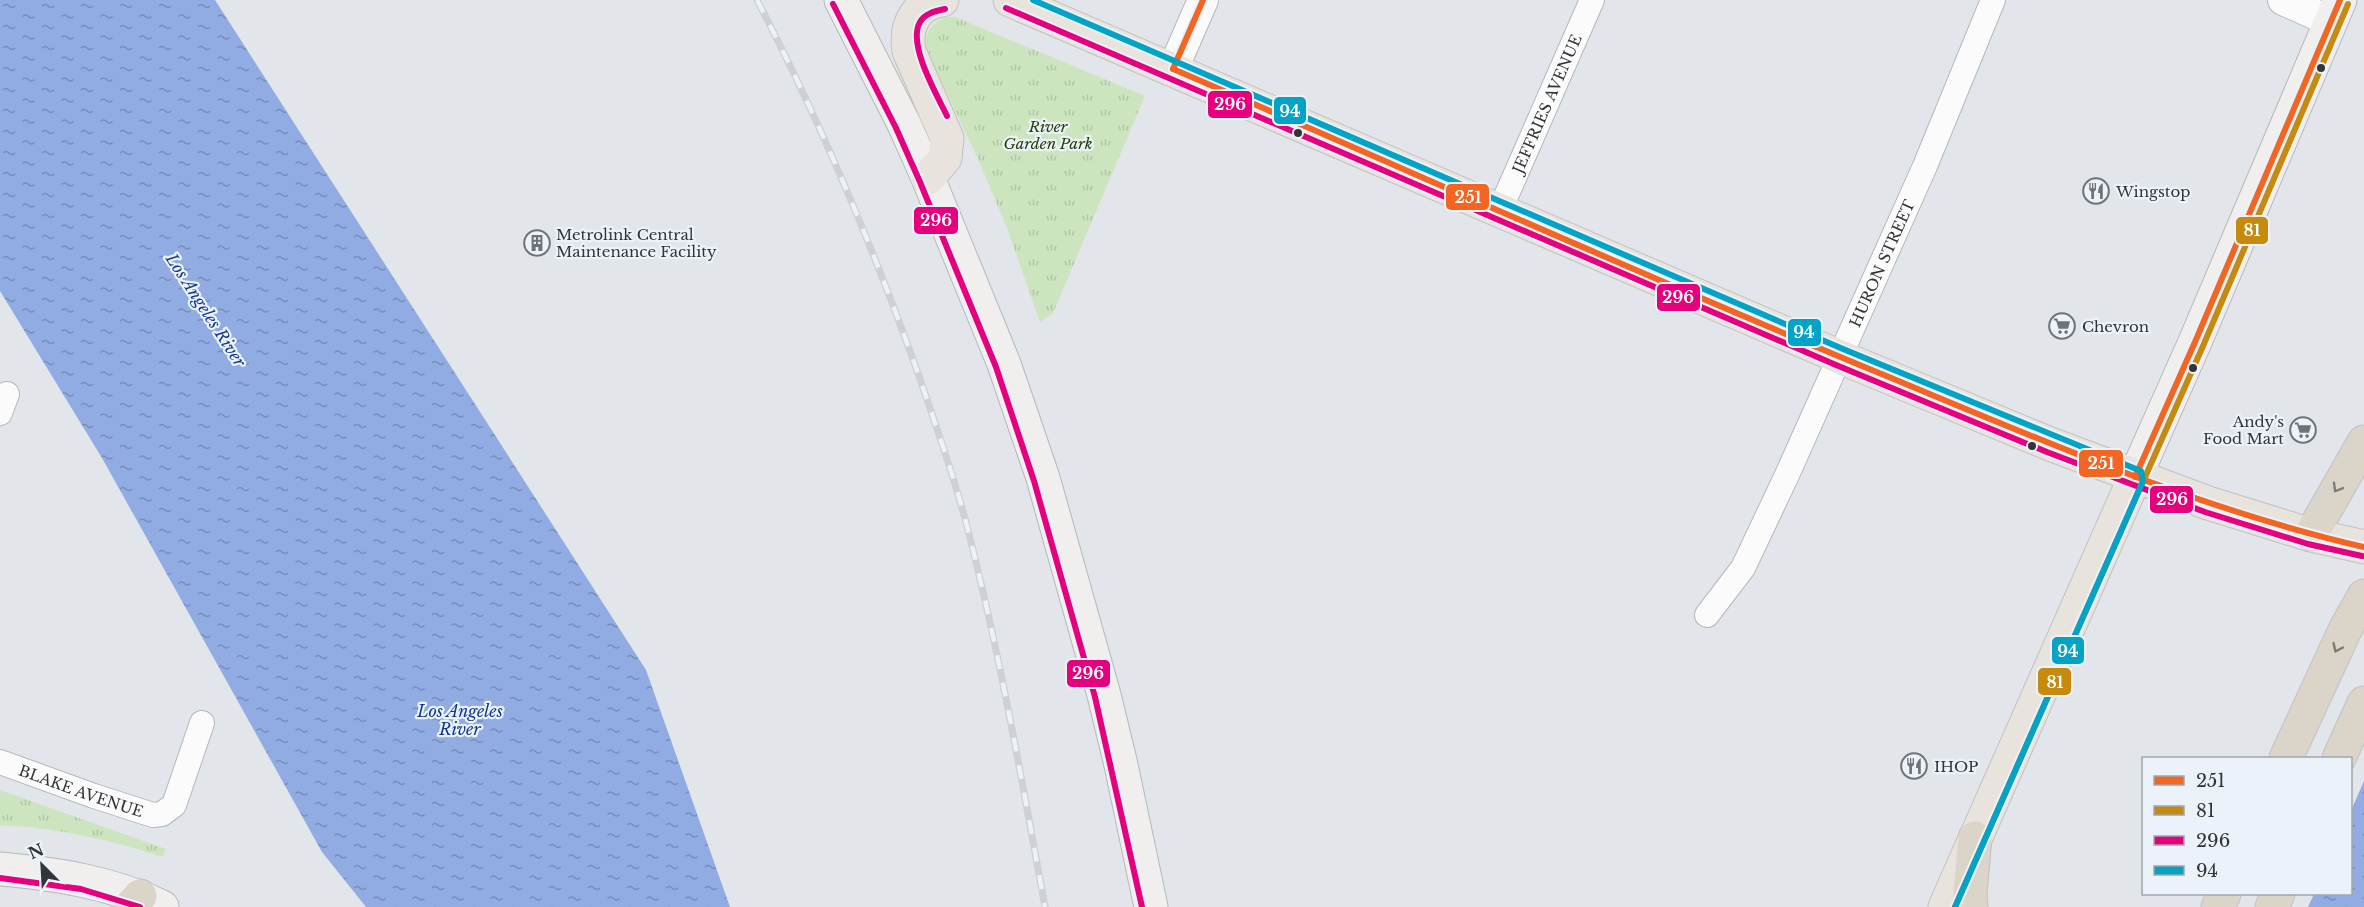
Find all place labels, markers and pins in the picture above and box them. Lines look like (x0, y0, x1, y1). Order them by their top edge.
unlabelled marker (2315, 62, 2327, 74)
unlabelled marker (1292, 127, 1304, 139)
restaurant icon: Wingstop (2081, 176, 2111, 206)
place label: Wingstop (2115, 182, 2190, 201)
place label: Metrolink Central Maintenance Facility (556, 225, 717, 261)
building icon: Metrolink Central Maintenance Facility (522, 228, 552, 258)
supermarket icon: Chevron (2047, 311, 2077, 341)
place label: Chevron (2082, 317, 2149, 336)
unlabelled marker (2187, 362, 2199, 374)
place label: Andy's Food Mart (2203, 412, 2284, 448)
supermarket icon: Andy's Food Mart (2288, 415, 2318, 445)
unlabelled marker (2026, 440, 2038, 452)
restaurant icon: IHOP (1899, 751, 1929, 781)
place label: IHOP (1934, 757, 1978, 776)

